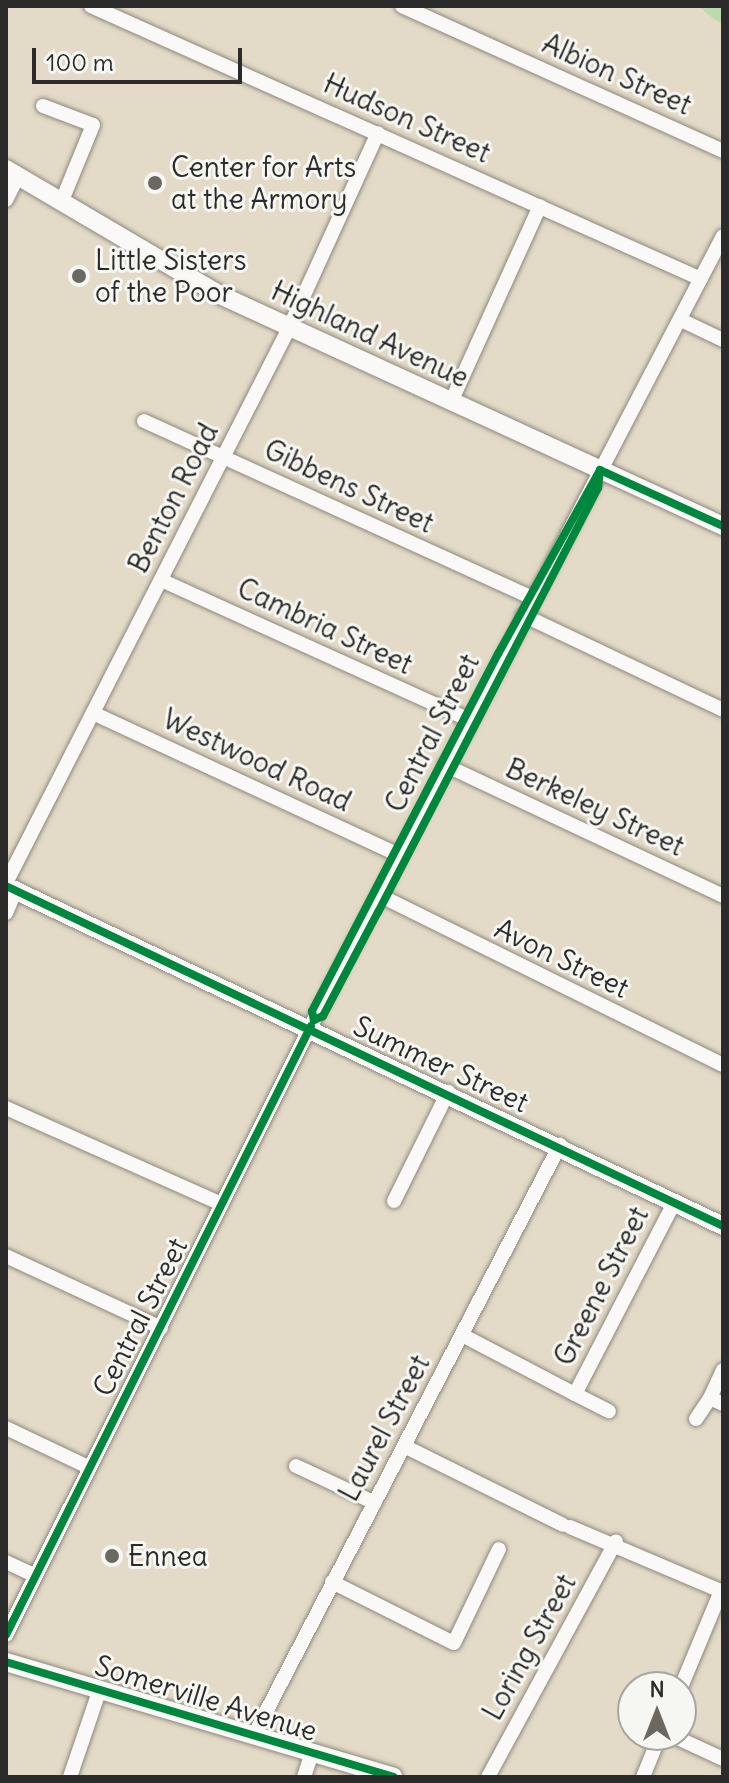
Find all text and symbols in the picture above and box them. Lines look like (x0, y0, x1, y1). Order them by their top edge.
street label: Albion Street (537, 26, 697, 122)
scale bar (36, 32, 246, 82)
text: 100 m (46, 47, 114, 77)
street label: Hudson Street (318, 66, 496, 170)
place label: Center for Arts at the Armory (171, 150, 356, 216)
marker: Center for Arts at the Armory (146, 174, 164, 192)
place label: Little Sisters of the Poor (95, 243, 246, 309)
marker: Little Sisters of the Poor (70, 267, 88, 285)
street label: Highland Avenue (266, 274, 474, 394)
street label: Benton Road (121, 418, 225, 578)
street label: Gibbens Street (259, 432, 439, 540)
street label: Cambria Street (232, 571, 418, 681)
street label: Central Street (378, 648, 486, 818)
street label: Westwood Road (157, 702, 357, 818)
street label: Berkeley Street (501, 751, 689, 863)
street label: Avon Street (490, 911, 634, 1005)
street label: Summer Street (348, 1009, 534, 1119)
street label: Greene Street (547, 1201, 655, 1371)
street label: Central Street (86, 1232, 194, 1402)
street label: Laurel Street (331, 1349, 437, 1507)
place label: Ennea (128, 1539, 208, 1573)
marker: Ennea (103, 1547, 121, 1565)
street label: Loring Street (475, 1568, 583, 1726)
street label: Somerville Avenue (91, 1648, 321, 1748)
north arrow (617, 1671, 697, 1751)
text: N (649, 1675, 665, 1703)

